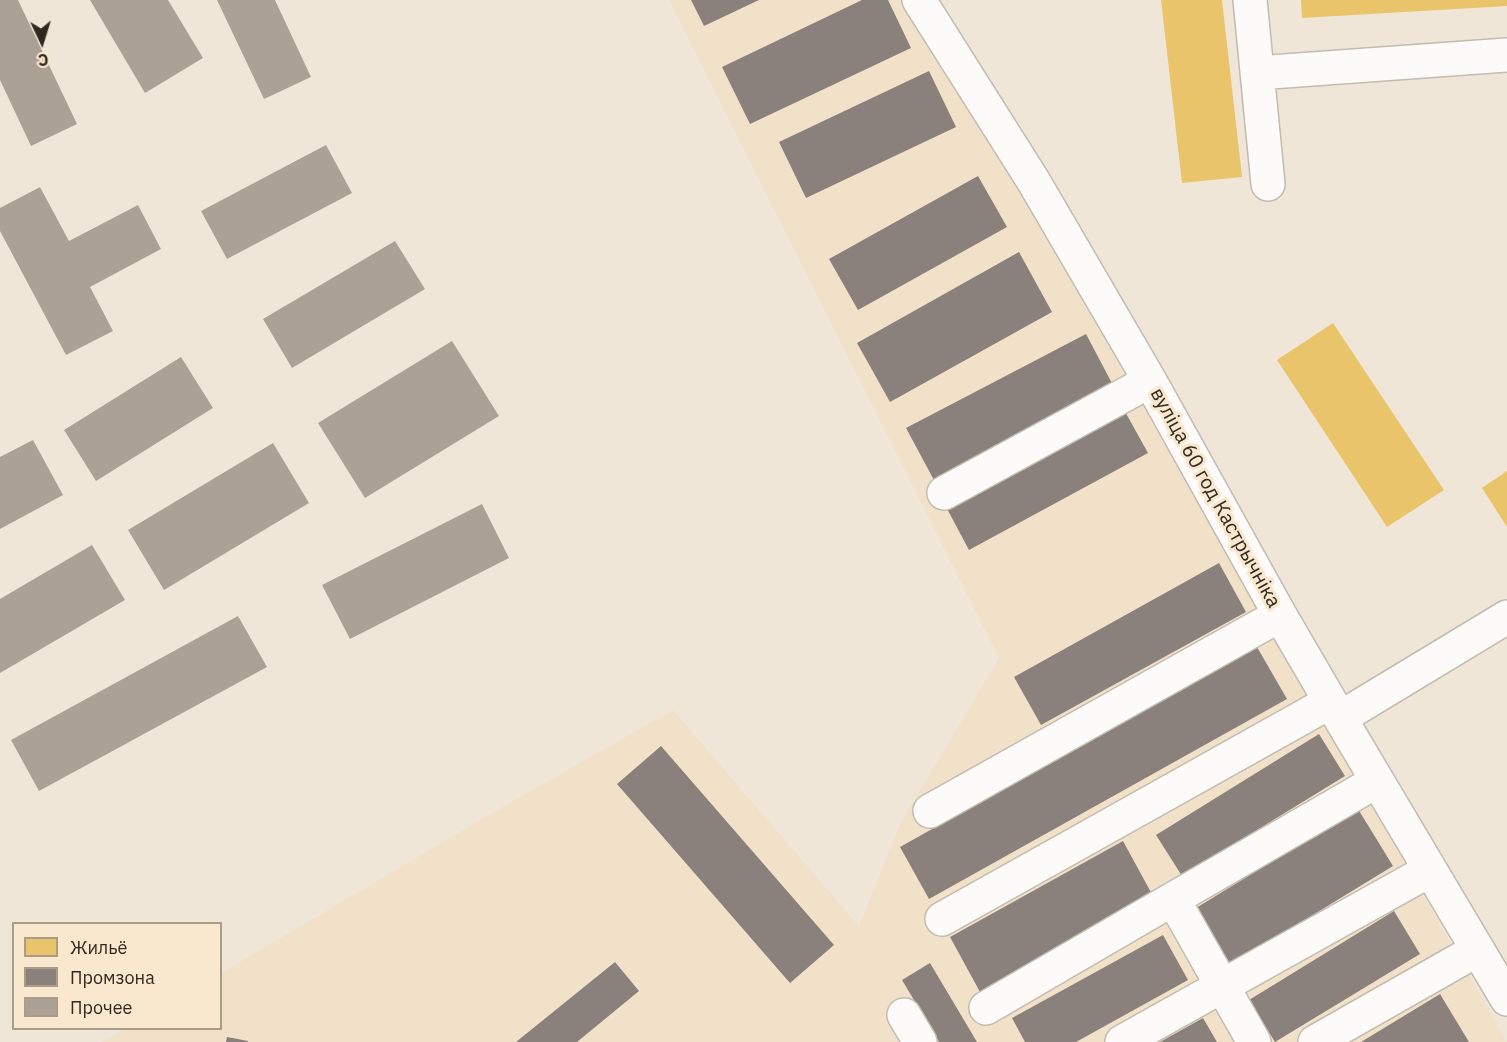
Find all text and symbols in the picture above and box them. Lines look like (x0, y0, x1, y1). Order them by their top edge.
north arrow (12, 12, 72, 72)
text: С (37, 50, 49, 70)
street label: вуліца 60 год Кастрычніка (1144, 384, 1286, 612)
legend (12, 922, 222, 1030)
text: Жильё (70, 936, 127, 959)
text: Промзона (70, 966, 155, 989)
text: Прочее (70, 996, 132, 1019)

